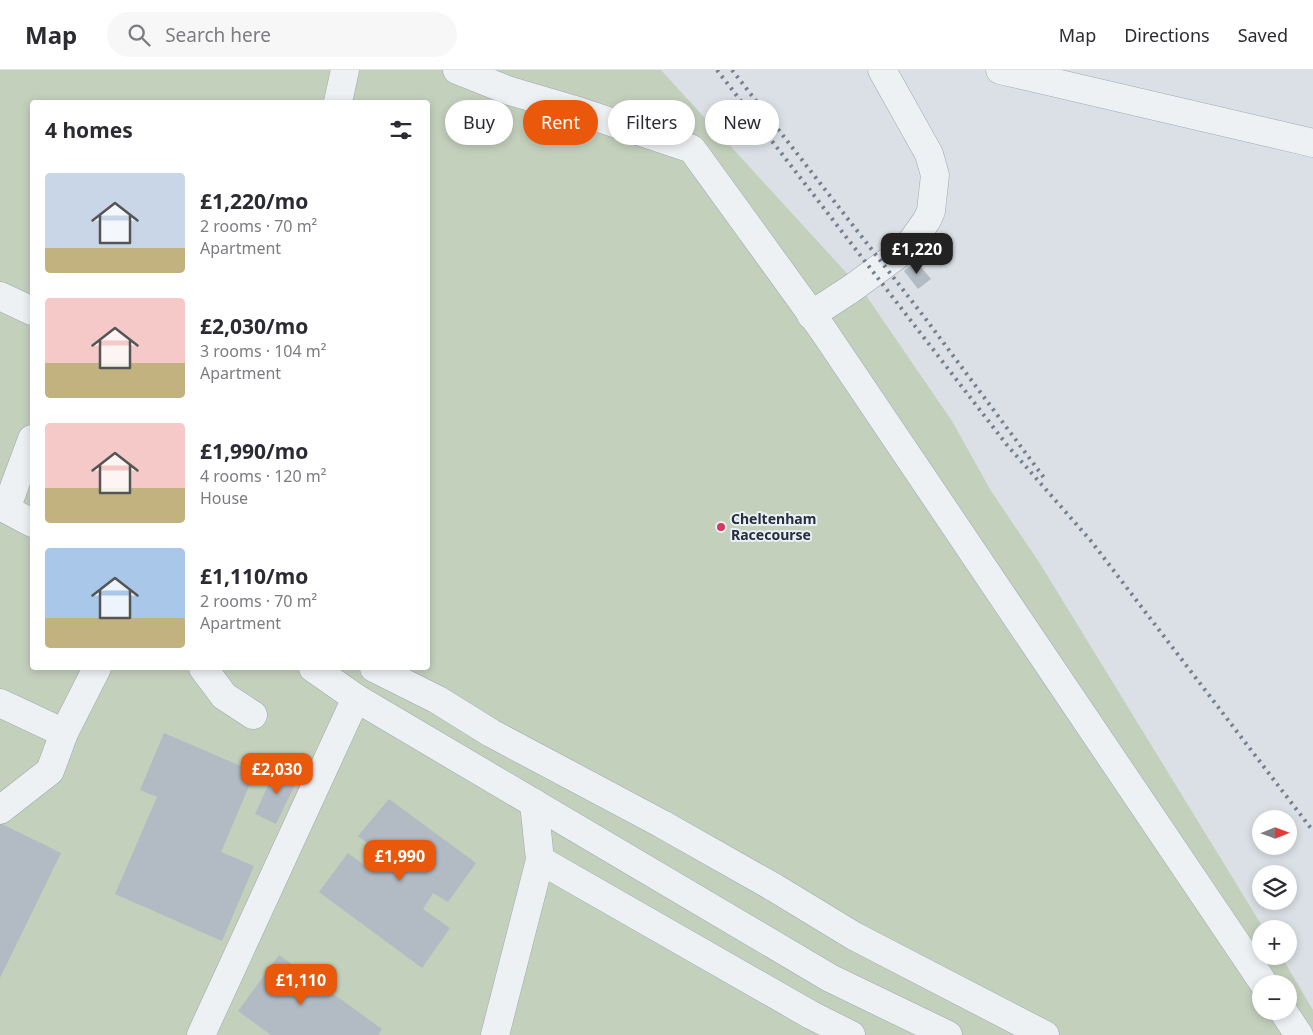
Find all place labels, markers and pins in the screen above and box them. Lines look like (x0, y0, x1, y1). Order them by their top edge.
pin: £1,220 (876, 232, 958, 275)
place label: Cheltenham Racecourse (731, 509, 816, 544)
marker: Cheltenham Racecourse (715, 521, 727, 533)
pin: £2,030 (236, 752, 318, 795)
pin: £1,990 (359, 840, 441, 882)
pin: £1,110 (260, 964, 342, 1006)

